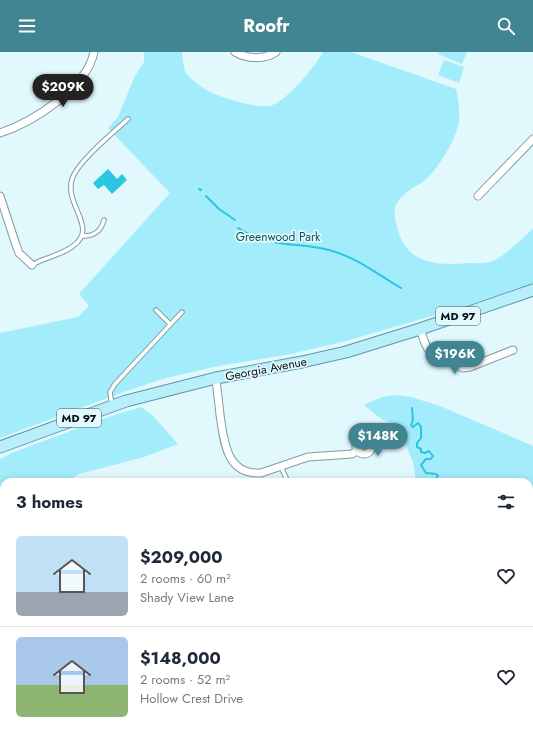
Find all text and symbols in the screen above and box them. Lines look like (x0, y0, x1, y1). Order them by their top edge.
text: Roofr (243, 13, 290, 39)
icon: menu (16, 15, 38, 37)
icon: search (495, 15, 517, 37)
pin: $209K (35, 74, 91, 108)
text: $209K (41, 77, 85, 96)
park label: Greenwood Park (236, 228, 321, 246)
road number: MD 97 (436, 307, 480, 325)
pin: $196K (427, 341, 483, 375)
text: $196K (434, 344, 476, 363)
street label: Georgia Avenue (224, 352, 308, 386)
road number: MD 97 (57, 409, 101, 427)
pin: $148K (350, 423, 406, 457)
text: $148K (357, 426, 399, 445)
text: 3 homes (16, 490, 83, 514)
icon: filters (495, 491, 517, 513)
text: $209,000 (140, 545, 222, 569)
icon: home (48, 552, 96, 600)
icon: heart (495, 565, 517, 587)
text: 2 rooms · 60 m² (140, 569, 231, 588)
text: Shady View Lane (140, 588, 234, 607)
text: $148,000 (140, 646, 221, 670)
icon: home (48, 653, 96, 701)
icon: heart (495, 666, 517, 688)
text: 2 rooms · 52 m² (140, 670, 230, 689)
text: Hollow Crest Drive (140, 689, 243, 708)

